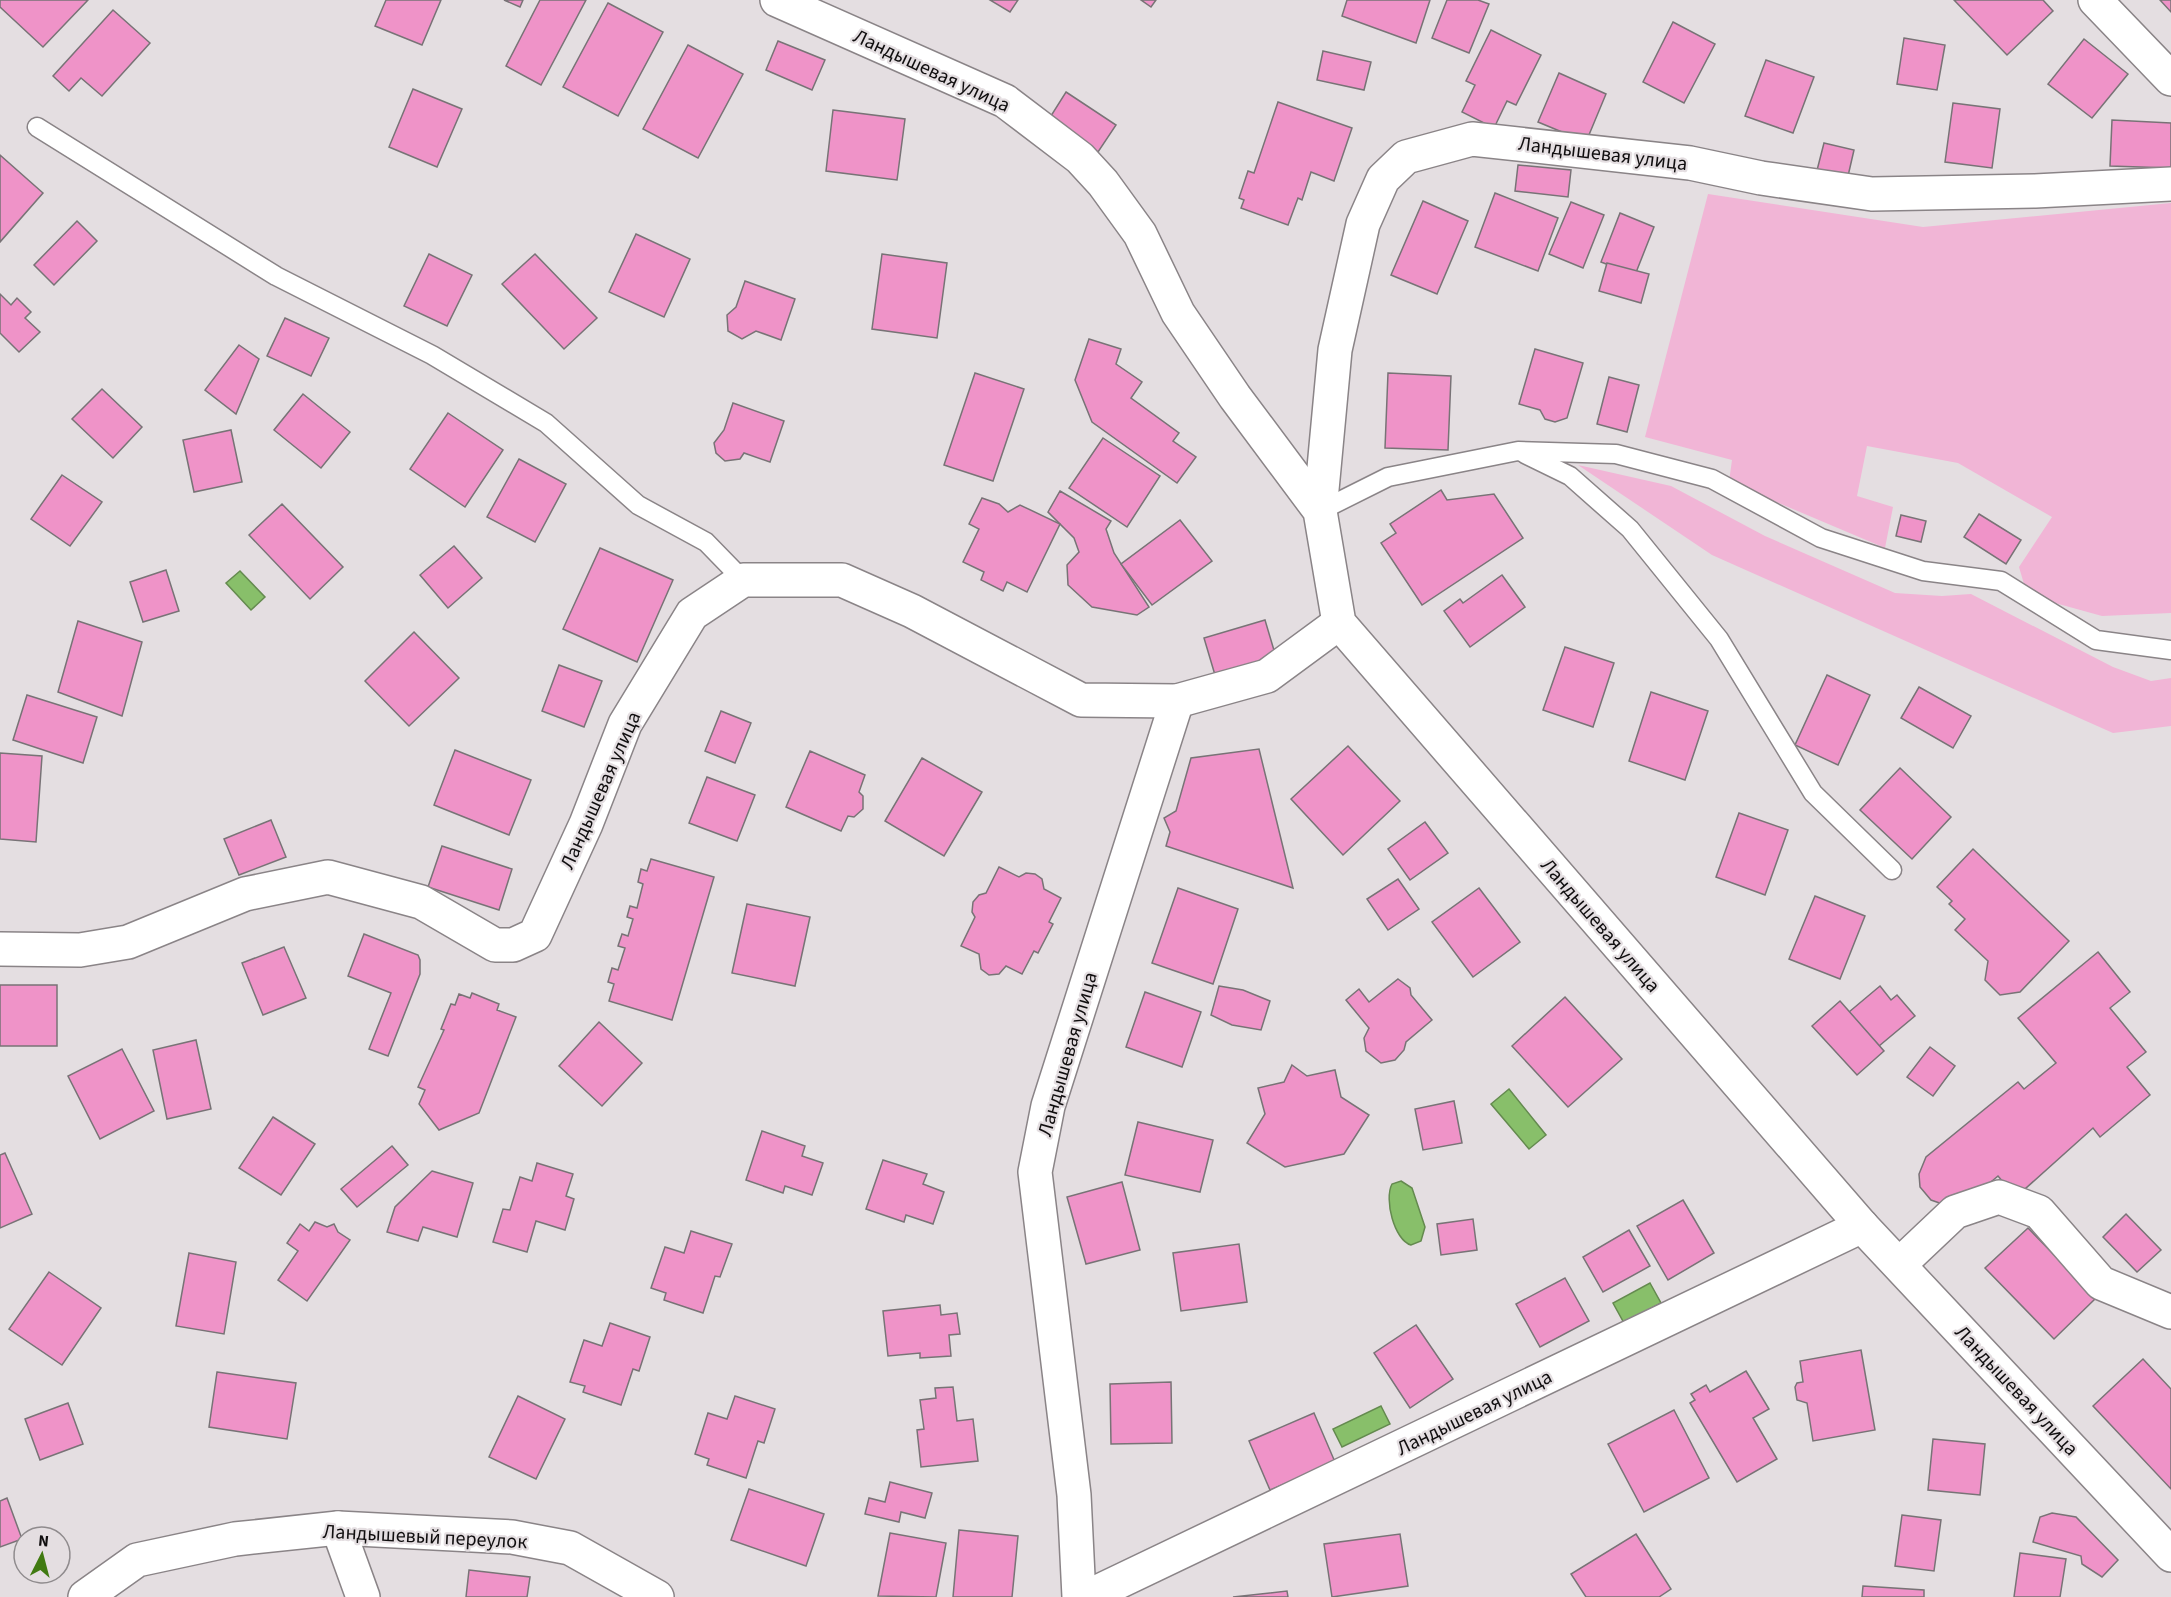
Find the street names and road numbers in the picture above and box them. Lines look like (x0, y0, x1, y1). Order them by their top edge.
street label: Ландышевая улица (849, 22, 1015, 120)
street label: Ландышевая улица (1517, 130, 1689, 178)
street label: Ландышевая улица (554, 707, 648, 874)
street label: Ландышевая улица (1534, 852, 1667, 999)
street label: Ландышевая улица (1031, 969, 1105, 1140)
street label: Ландышевая улица (1948, 1319, 2084, 1462)
street label: Ландышевая улица (1392, 1363, 1557, 1463)
street label: Ландышевый переулок (322, 1518, 528, 1556)

